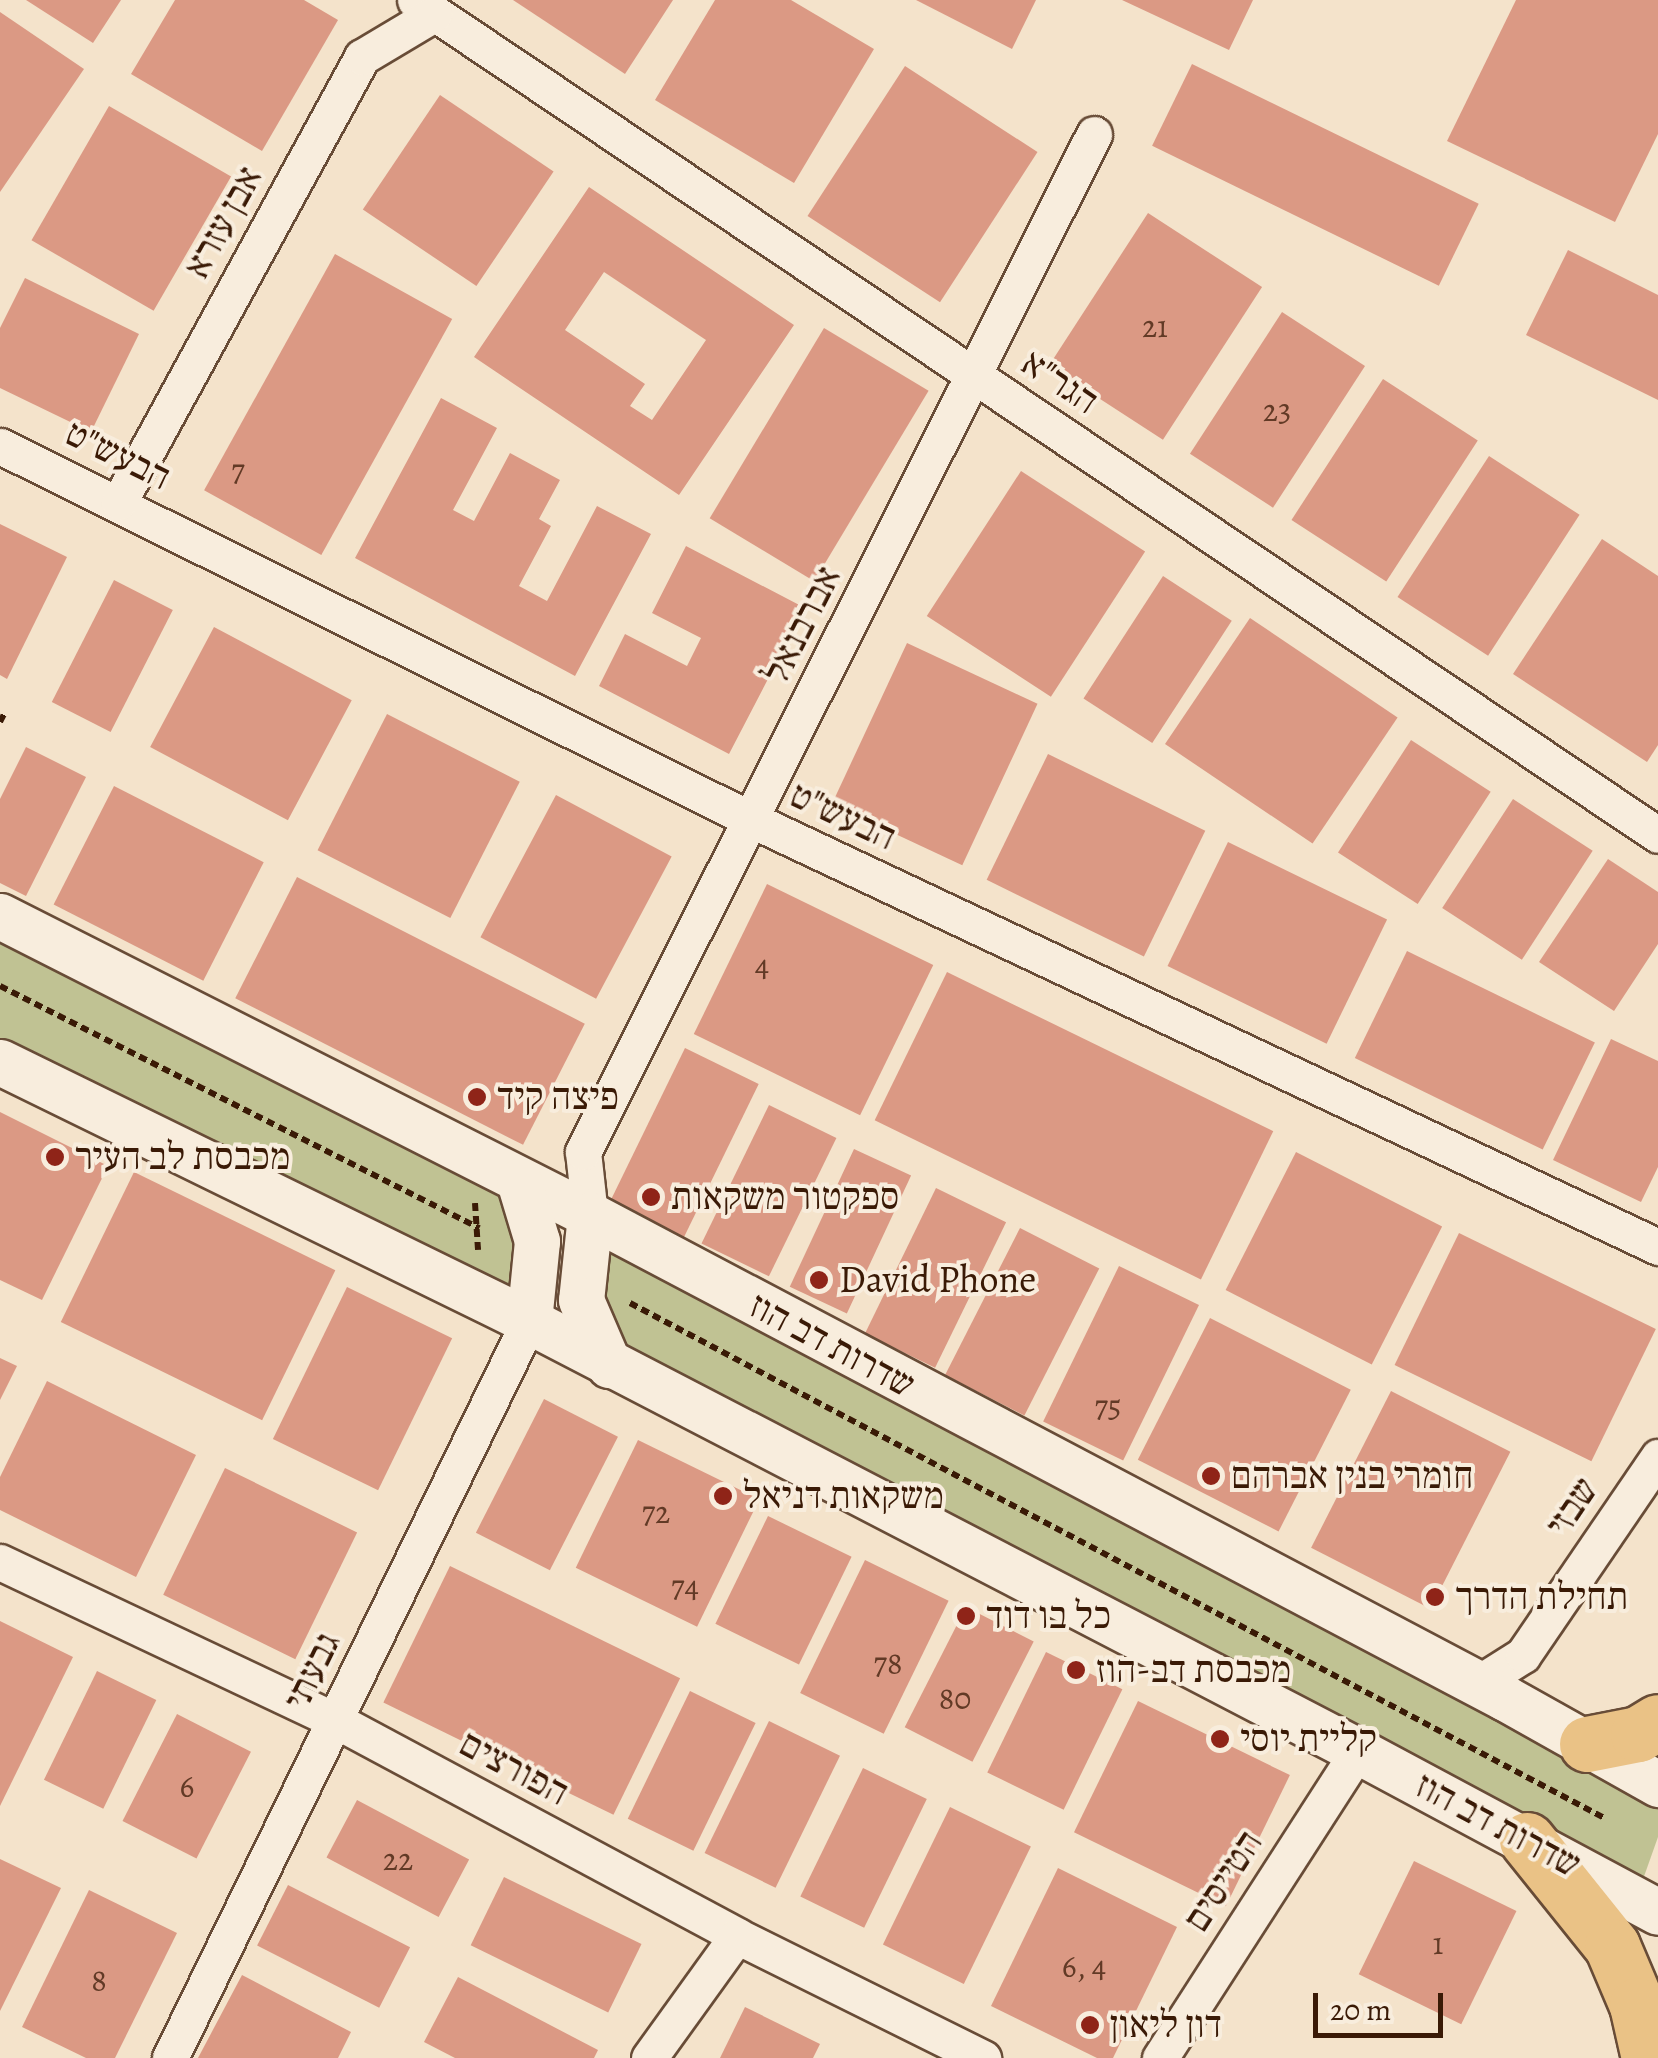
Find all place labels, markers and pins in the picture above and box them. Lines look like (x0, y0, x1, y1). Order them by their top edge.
place label: פיצה קיד (497, 1074, 619, 1120)
marker: פיצה קיד (466, 1086, 488, 1108)
place label: מכבסת לב העיר (75, 1134, 290, 1180)
marker: מכבסת לב העיר (44, 1146, 66, 1168)
place label: ספקטור משקאות (671, 1174, 899, 1220)
marker: ספקטור משקאות (640, 1186, 662, 1208)
place label: David Phone (839, 1257, 1036, 1303)
marker: David Phone (808, 1269, 830, 1291)
place label: חומרי בנין אברהם (1231, 1453, 1474, 1499)
marker: חומרי בנין אברהם (1200, 1465, 1222, 1487)
place label: משקאות דניאל (743, 1473, 944, 1519)
marker: משקאות דניאל (712, 1485, 734, 1507)
place label: תחילת הדרך (1455, 1574, 1628, 1620)
marker: תחילת הדרך (1424, 1586, 1446, 1608)
place label: כל בו דוד (986, 1593, 1111, 1639)
marker: כל בו דוד (955, 1605, 977, 1627)
place label: מכבסת דב-הוז (1096, 1647, 1291, 1693)
marker: מכבסת דב-הוז (1065, 1659, 1087, 1681)
place label: קליית יוסי (1240, 1716, 1377, 1762)
marker: קליית יוסי (1209, 1728, 1231, 1750)
place label: דון ליאון (1110, 2002, 1222, 2048)
marker: דון ליאון (1079, 2014, 1101, 2036)

